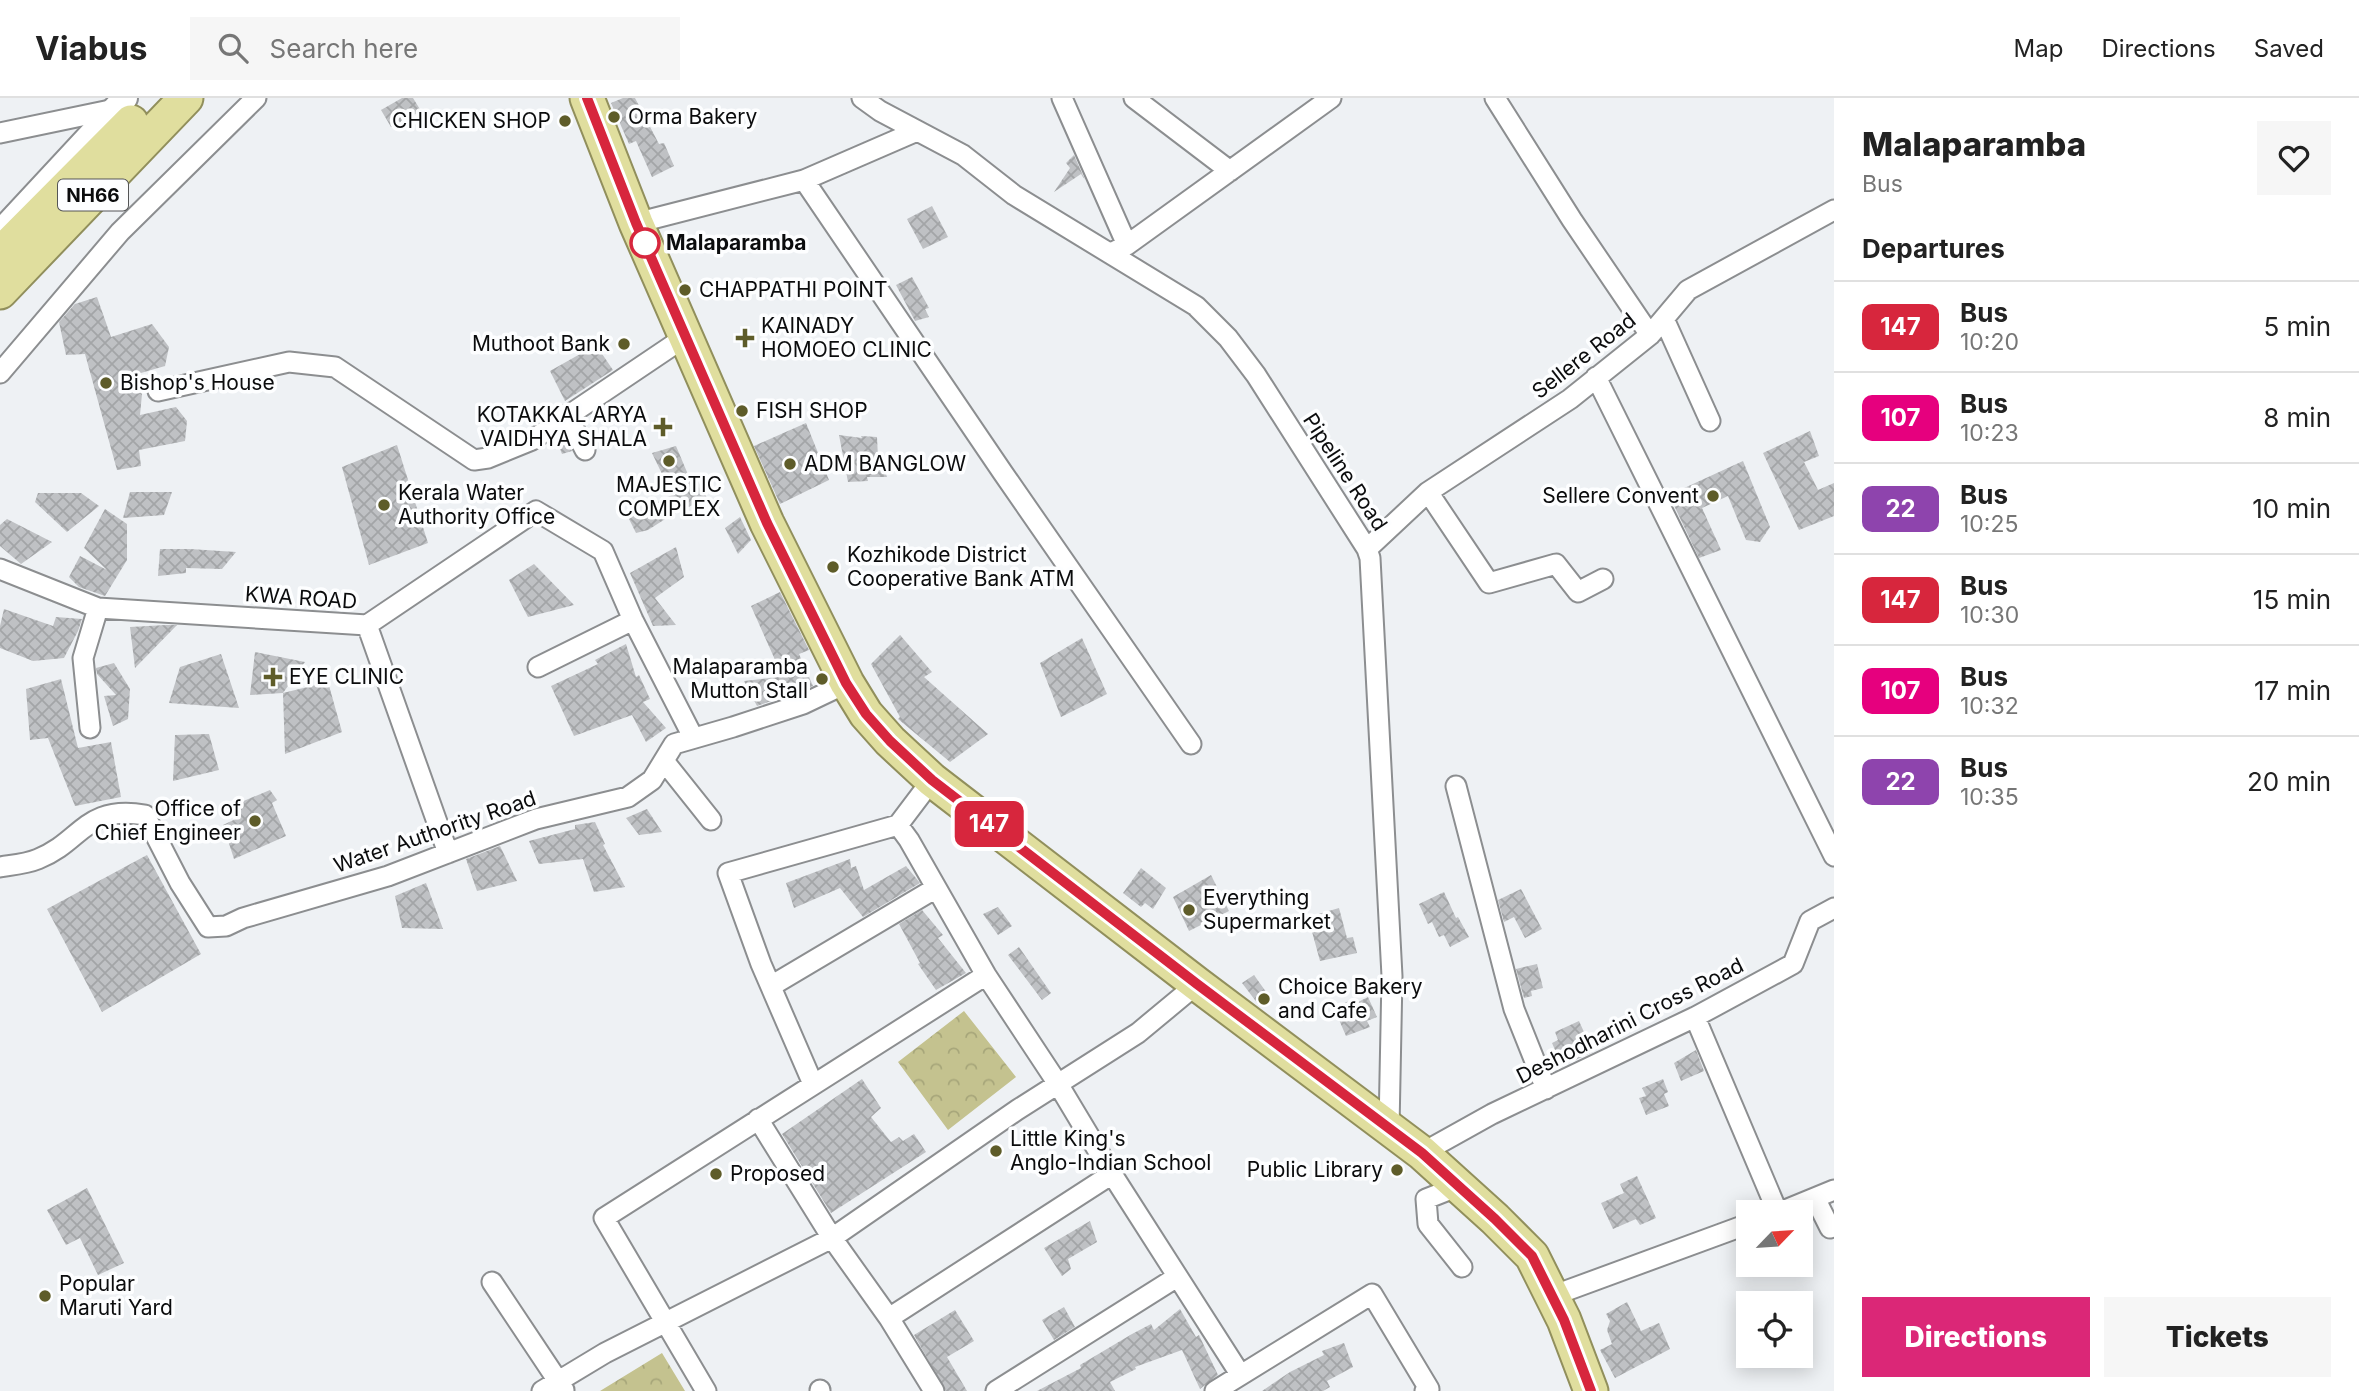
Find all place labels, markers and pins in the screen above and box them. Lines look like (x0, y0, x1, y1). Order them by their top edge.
place label: Orma Bakery (628, 104, 757, 129)
place label: CHICKEN SHOP (392, 108, 551, 133)
marker: Orma Bakery (606, 109, 622, 125)
marker: CHICKEN SHOP (557, 113, 573, 129)
marker: Malaparamba (630, 228, 660, 258)
place label: Malaparamba (666, 230, 807, 255)
place label: CHAPPATHI POINT (699, 277, 888, 302)
marker: CHAPPATHI POINT (677, 282, 693, 298)
place label: KAINADY HOMOEO CLINIC (761, 313, 932, 362)
marker: KAINADY HOMOEO CLINIC (735, 328, 755, 348)
place label: Muthoot Bank (472, 331, 610, 356)
marker: Muthoot Bank (616, 336, 632, 352)
place label: Bishop's House (120, 370, 275, 395)
marker: Bishop's House (98, 375, 114, 391)
place label: FISH SHOP (756, 398, 868, 423)
place label: KOTAKKAL ARYA VAIDHYA SHALA (477, 402, 647, 451)
marker: FISH SHOP (734, 403, 750, 419)
marker: KOTAKKAL ARYA VAIDHYA SHALA (653, 417, 673, 437)
place label: ADM BANGLOW (804, 451, 967, 476)
marker: MAJESTIC COMPLEX (661, 453, 677, 469)
marker: ADM BANGLOW (782, 456, 798, 472)
place label: MAJESTIC COMPLEX (616, 472, 722, 521)
place label: Kerala Water Authority Office (398, 480, 555, 529)
place label: Sellere Convent (1542, 483, 1699, 508)
marker: Sellere Convent (1705, 488, 1721, 504)
marker: Kerala Water Authority Office (376, 497, 392, 513)
place label: Kozhikode District Cooperative Bank ATM (847, 542, 1074, 591)
marker: Kozhikode District Cooperative Bank ATM (825, 559, 841, 575)
place label: Malaparamba Mutton Stall (673, 654, 808, 703)
place label: EYE CLINIC (289, 664, 404, 689)
marker: EYE CLINIC (263, 667, 283, 687)
marker: Malaparamba Mutton Stall (814, 671, 830, 687)
place label: Office of Chief Engineer (94, 796, 241, 845)
marker: Office of Chief Engineer (247, 813, 263, 829)
place label: Everything Supermarket (1203, 885, 1331, 934)
marker: Everything Supermarket (1181, 902, 1197, 918)
place label: Choice Bakery and Cafe (1278, 974, 1423, 1023)
marker: Choice Bakery and Cafe (1256, 991, 1272, 1007)
place label: Little King's Anglo-Indian School (1010, 1126, 1211, 1175)
marker: Little King's Anglo-Indian School (988, 1143, 1004, 1159)
place label: Public Library (1247, 1157, 1383, 1182)
place label: Proposed (730, 1161, 825, 1186)
marker: Public Library (1389, 1162, 1405, 1178)
marker: Proposed (708, 1166, 724, 1182)
place label: Popular Maruti Yard (59, 1271, 173, 1320)
marker: Popular Maruti Yard (37, 1288, 53, 1304)

